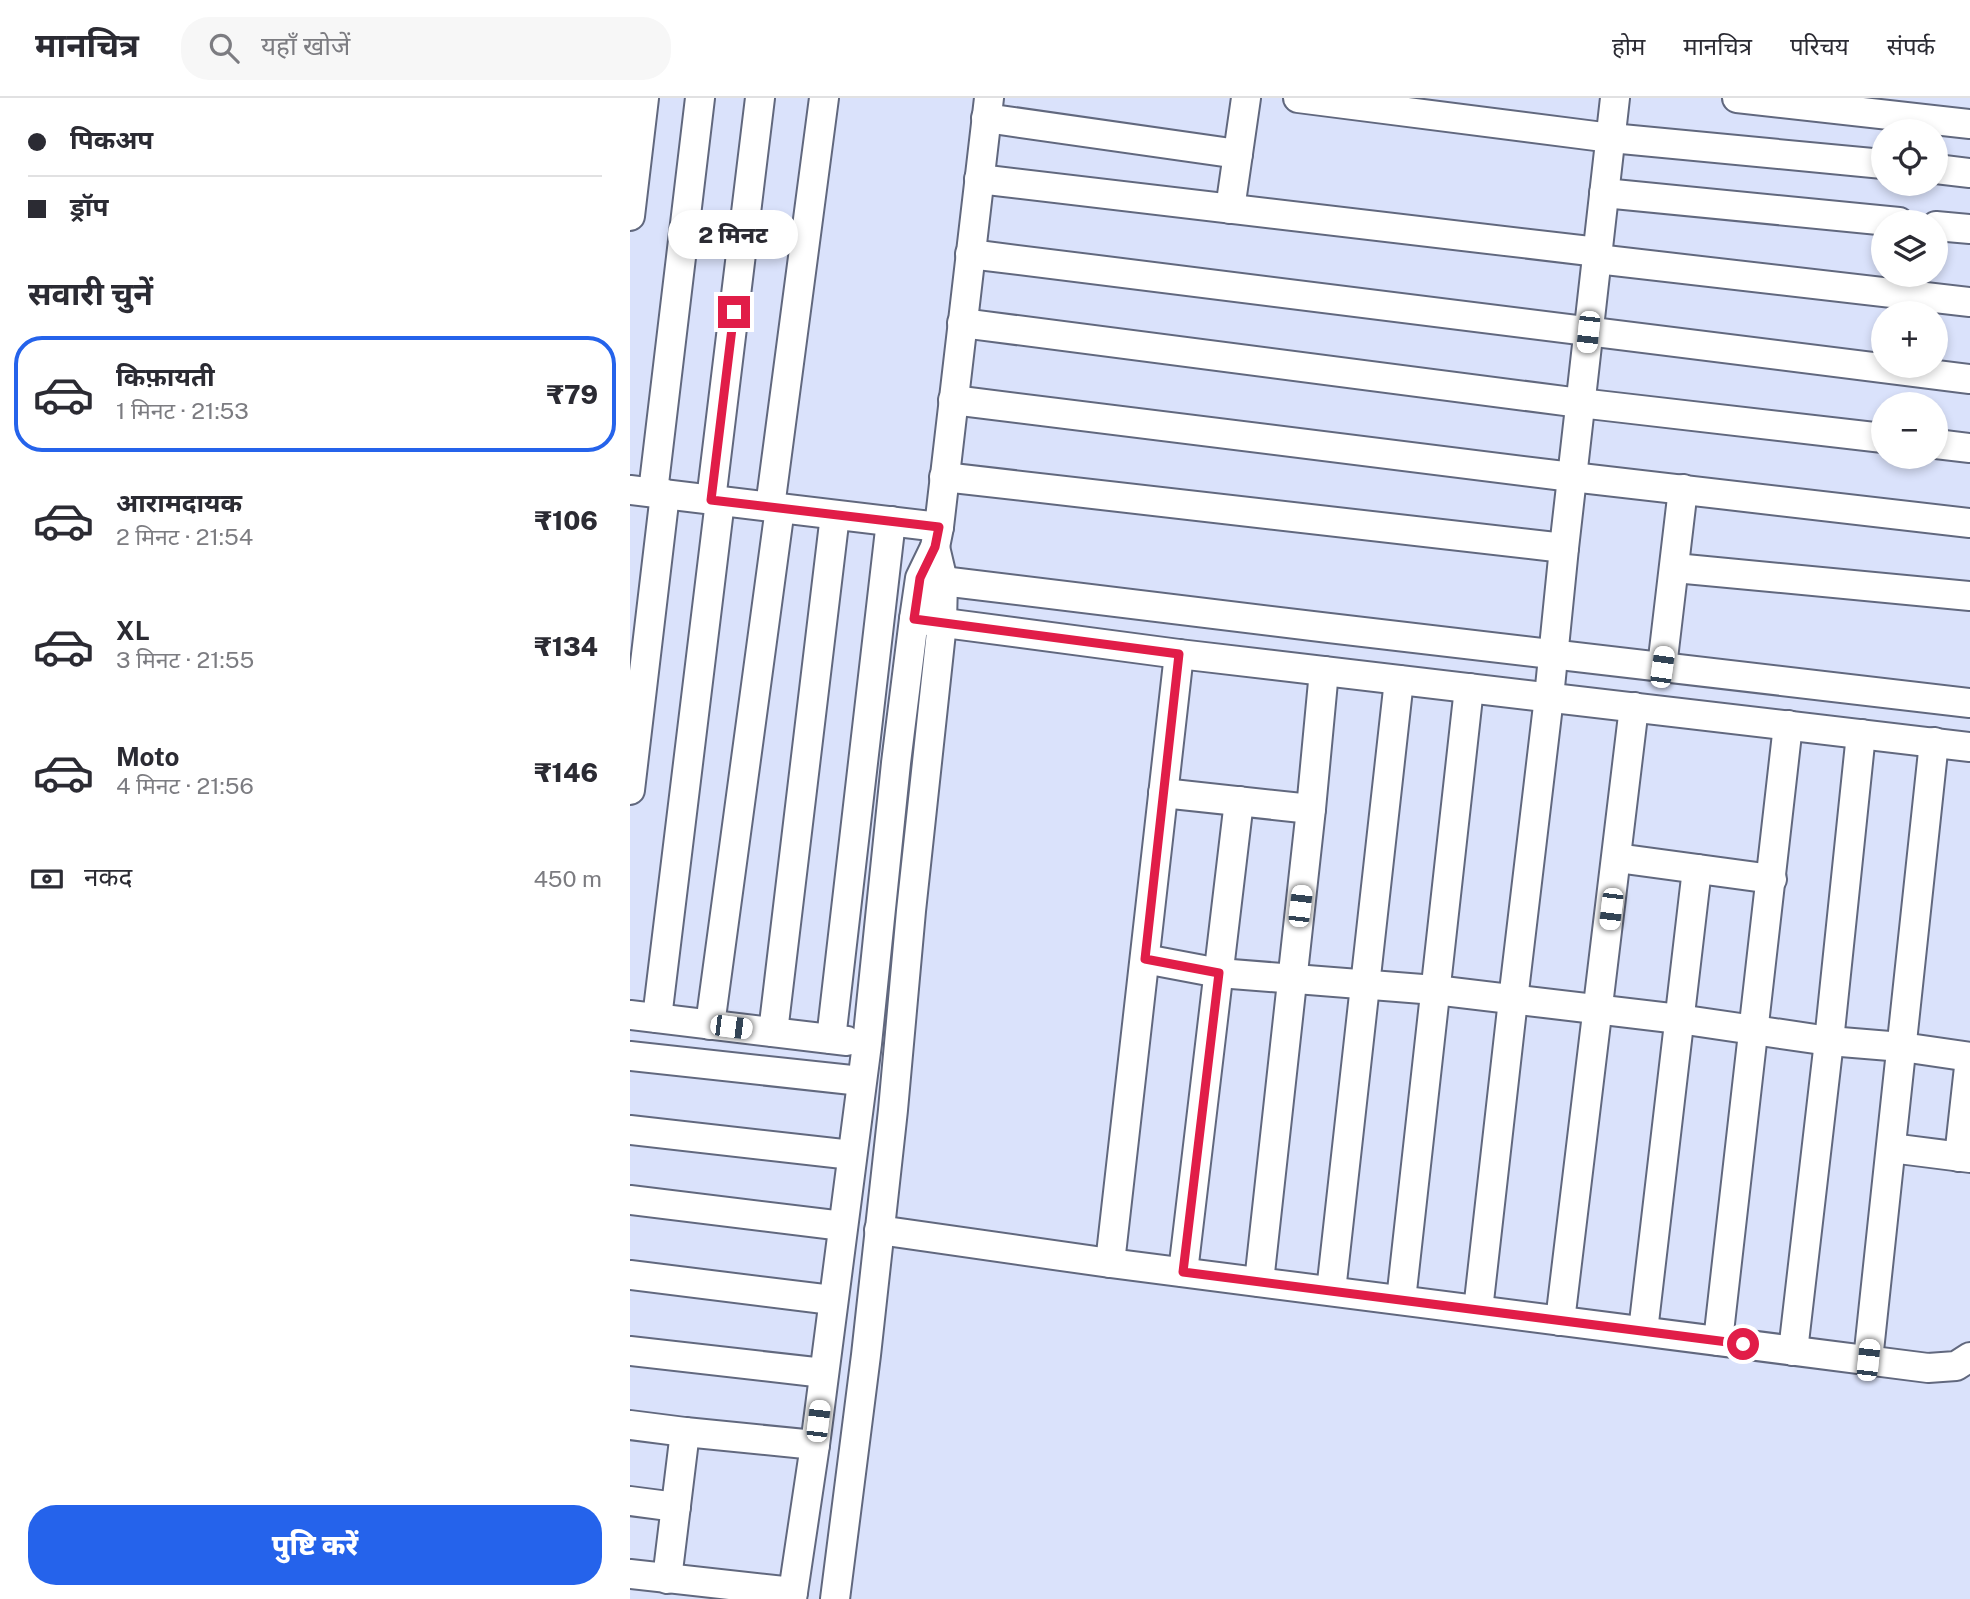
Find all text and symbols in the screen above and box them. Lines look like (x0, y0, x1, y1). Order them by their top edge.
search box (181, 17, 671, 80)
text: मानचित्र (35, 26, 139, 64)
icon: search (205, 29, 243, 67)
text: यहाँ खोजें (261, 30, 350, 61)
text: होम (1612, 32, 1645, 60)
text: मानचित्र (1683, 32, 1752, 60)
text: परिचय (1790, 32, 1849, 60)
text: संपर्क (1887, 32, 1935, 60)
map controls (1871, 119, 1948, 469)
button: locate (1871, 119, 1948, 196)
text: पिकअप (70, 124, 153, 155)
text: ड्रॉप (70, 191, 108, 222)
button: layers (1871, 210, 1948, 287)
callout: 2 मिनट (669, 211, 799, 260)
text: 2 मिनट (698, 221, 768, 248)
text: सवारी चुनें (28, 275, 153, 312)
route end (718, 296, 750, 328)
button: + (1871, 301, 1948, 378)
car (1576, 310, 1601, 354)
text: किफ़ायती (116, 361, 215, 392)
icon: car (32, 363, 95, 426)
text: ₹79 (547, 379, 598, 410)
button: − (1871, 392, 1948, 469)
text: 1 मिनट · 21:53 (116, 397, 249, 424)
text: आरामदायक (116, 487, 242, 518)
icon: car (32, 489, 95, 552)
text: ₹106 (534, 505, 598, 536)
text: 2 मिनट · 21:54 (116, 523, 253, 550)
icon: car (32, 615, 95, 678)
text: XL (116, 615, 150, 646)
text: ₹134 (534, 631, 598, 662)
car (1649, 645, 1676, 689)
text: 3 मिनट · 21:55 (116, 646, 254, 673)
icon: car (32, 741, 95, 804)
text: Moto (116, 741, 179, 772)
text: ₹146 (534, 757, 598, 788)
text: 4 मिनट · 21:56 (116, 772, 254, 799)
icon: cash (28, 860, 66, 898)
text: नकद (84, 861, 132, 892)
text: 450 m (533, 865, 602, 892)
car (1288, 884, 1313, 928)
car (1599, 887, 1624, 931)
car (709, 1014, 754, 1040)
route start (1727, 1328, 1759, 1360)
car (1856, 1338, 1881, 1382)
car (806, 1399, 831, 1443)
button: पुष्टि करें (28, 1505, 602, 1585)

